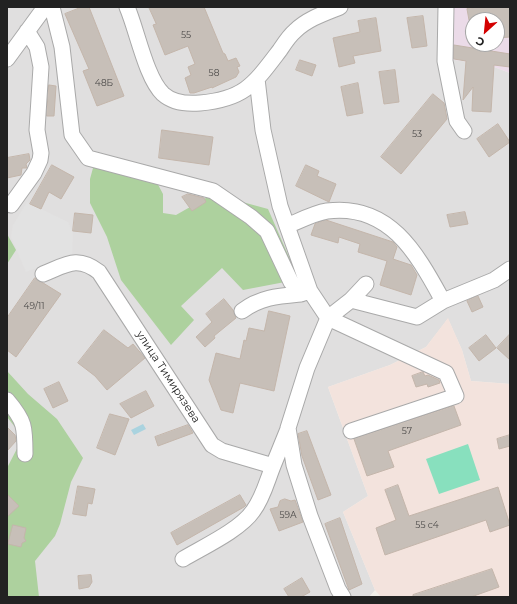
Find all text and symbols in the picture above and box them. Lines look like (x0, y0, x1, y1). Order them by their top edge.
north arrow (465, 12, 505, 52)
house number: 55 (181, 30, 191, 40)
text: С (473, 34, 487, 50)
house number: 58 (209, 68, 219, 78)
house number: 48Б (95, 78, 113, 88)
house number: 53 (412, 129, 422, 139)
house number: 49/11 (24, 301, 44, 311)
street label: улица Тимирязева (133, 328, 203, 426)
house number: 57 (402, 426, 412, 436)
house number: 59А (279, 510, 297, 520)
house number: 55 с4 (415, 520, 439, 530)

